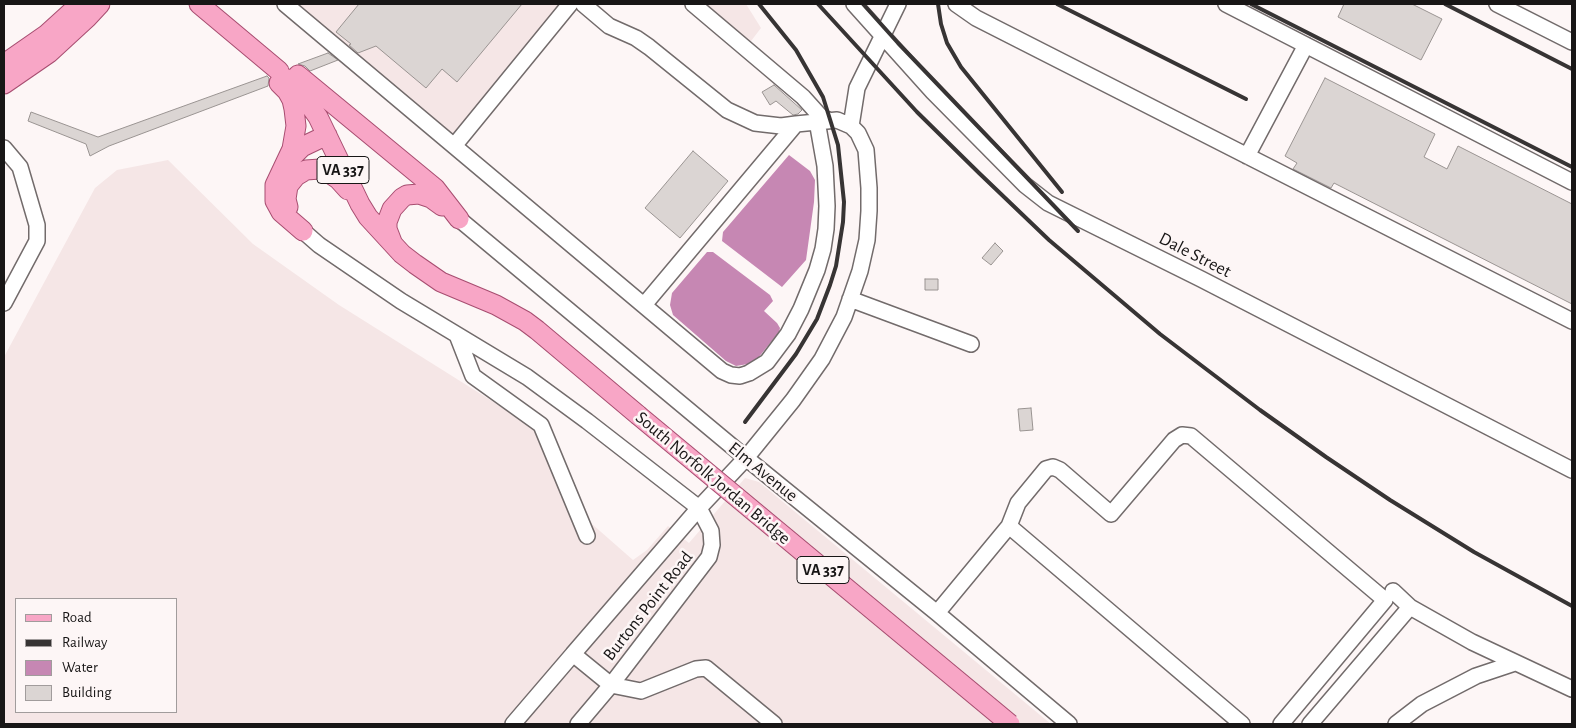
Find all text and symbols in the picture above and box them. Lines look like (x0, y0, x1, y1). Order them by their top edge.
road number: VA 337 (317, 156, 369, 184)
street label: Dale Street (1155, 228, 1235, 282)
street label: South Norfolk Jordan Bridge (631, 407, 795, 549)
street label: Elm Avenue (724, 438, 802, 506)
street label: Burtons Point Road (599, 547, 697, 665)
road number: VA 337 (797, 556, 849, 584)
legend (15, 598, 178, 713)
text: Road (62, 610, 92, 625)
text: Railway (62, 635, 107, 650)
text: Water (62, 660, 98, 675)
text: Building (62, 685, 112, 700)

